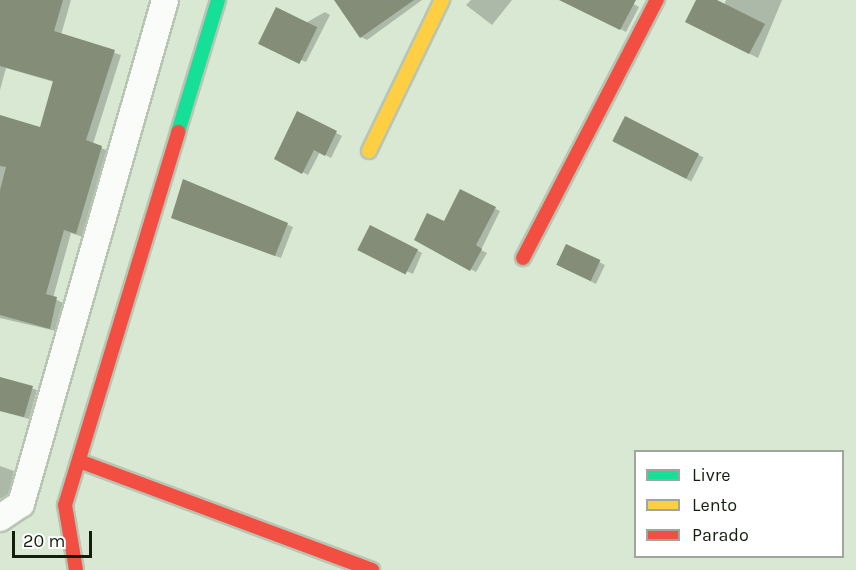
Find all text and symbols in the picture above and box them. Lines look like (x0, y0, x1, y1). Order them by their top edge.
legend (634, 450, 844, 558)
text: Livre (692, 464, 731, 486)
text: Lento (692, 494, 737, 516)
scale bar (15, 519, 94, 557)
text: Parado (692, 524, 749, 546)
text: 20 m (23, 530, 65, 552)

